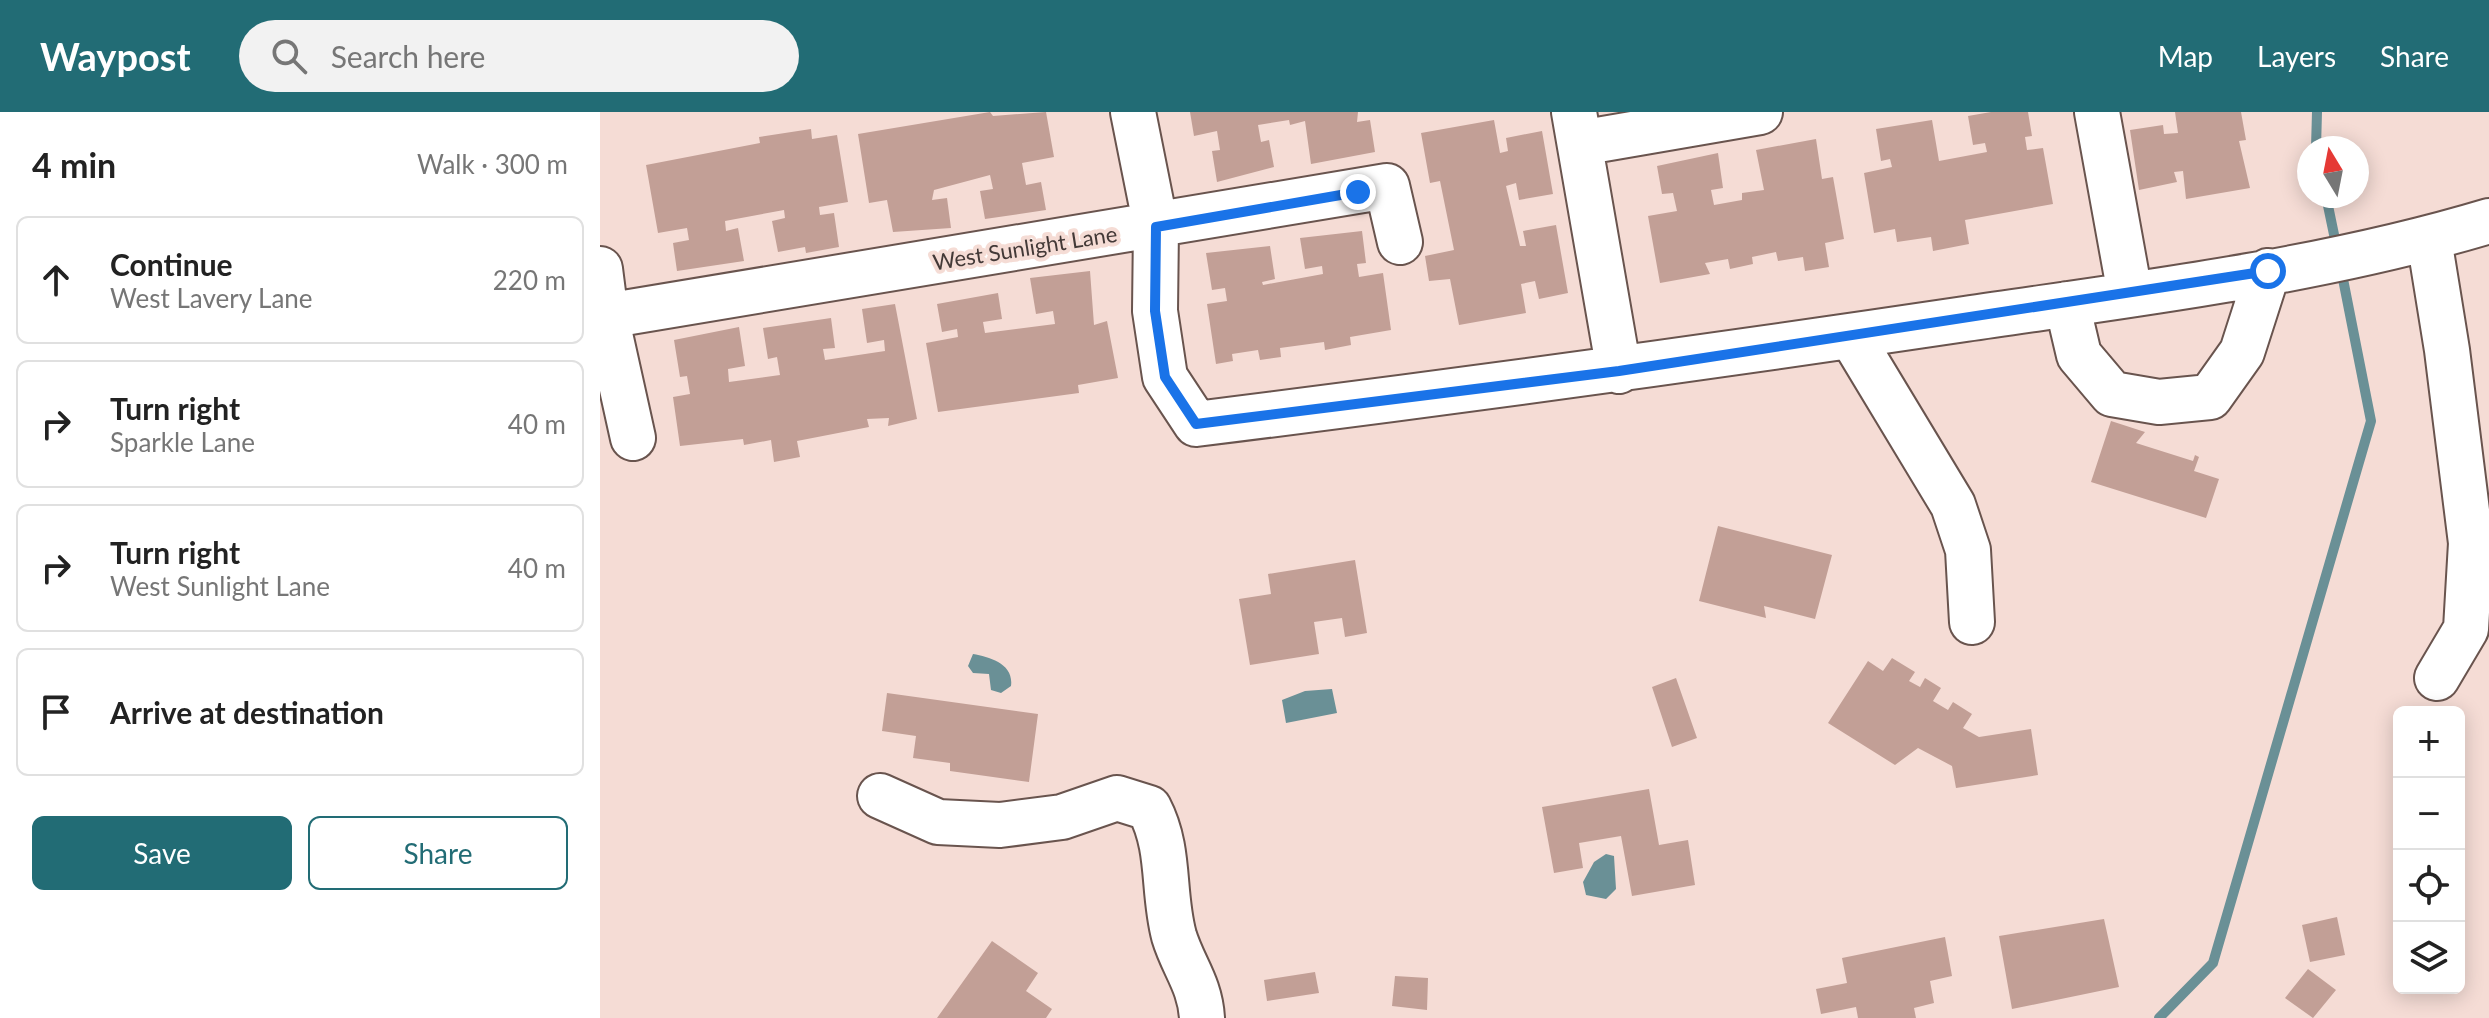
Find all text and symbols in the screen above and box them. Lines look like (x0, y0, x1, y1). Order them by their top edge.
search box (239, 20, 799, 92)
text: Waypost (40, 33, 191, 79)
icon: search (267, 34, 311, 78)
text: Search here (331, 38, 485, 74)
text: Map (2158, 39, 2213, 73)
text: Layers (2257, 39, 2336, 73)
text: Share (2380, 39, 2449, 73)
north arrow (2297, 136, 2369, 208)
text: 4 min (32, 144, 116, 185)
text: Walk · 300 m (417, 148, 568, 180)
route end (1340, 174, 1376, 210)
street label: West Sunlight Lane (931, 220, 1119, 275)
text: Continue (110, 246, 233, 282)
route start (2250, 253, 2286, 289)
icon: ahead (34, 258, 78, 302)
text: 220 m (493, 264, 566, 296)
text: West Lavery Lane (110, 282, 313, 314)
text: Turn right (110, 390, 240, 426)
icon: right (34, 402, 78, 446)
text: 40 m (508, 408, 566, 440)
text: Sparkle Lane (110, 426, 255, 458)
text: Turn right (110, 534, 240, 570)
icon: right (34, 546, 78, 590)
text: 40 m (508, 552, 566, 584)
text: West Sunlight Lane (110, 570, 330, 602)
icon: arrive (34, 690, 78, 734)
text: Arrive at destination (110, 694, 384, 730)
map controls (2393, 706, 2465, 994)
button: + (2393, 706, 2465, 778)
button: − (2393, 778, 2465, 850)
button: Save (32, 816, 292, 890)
button: Share (308, 816, 568, 890)
button: locate (2393, 850, 2465, 922)
button: layers (2393, 922, 2465, 994)

